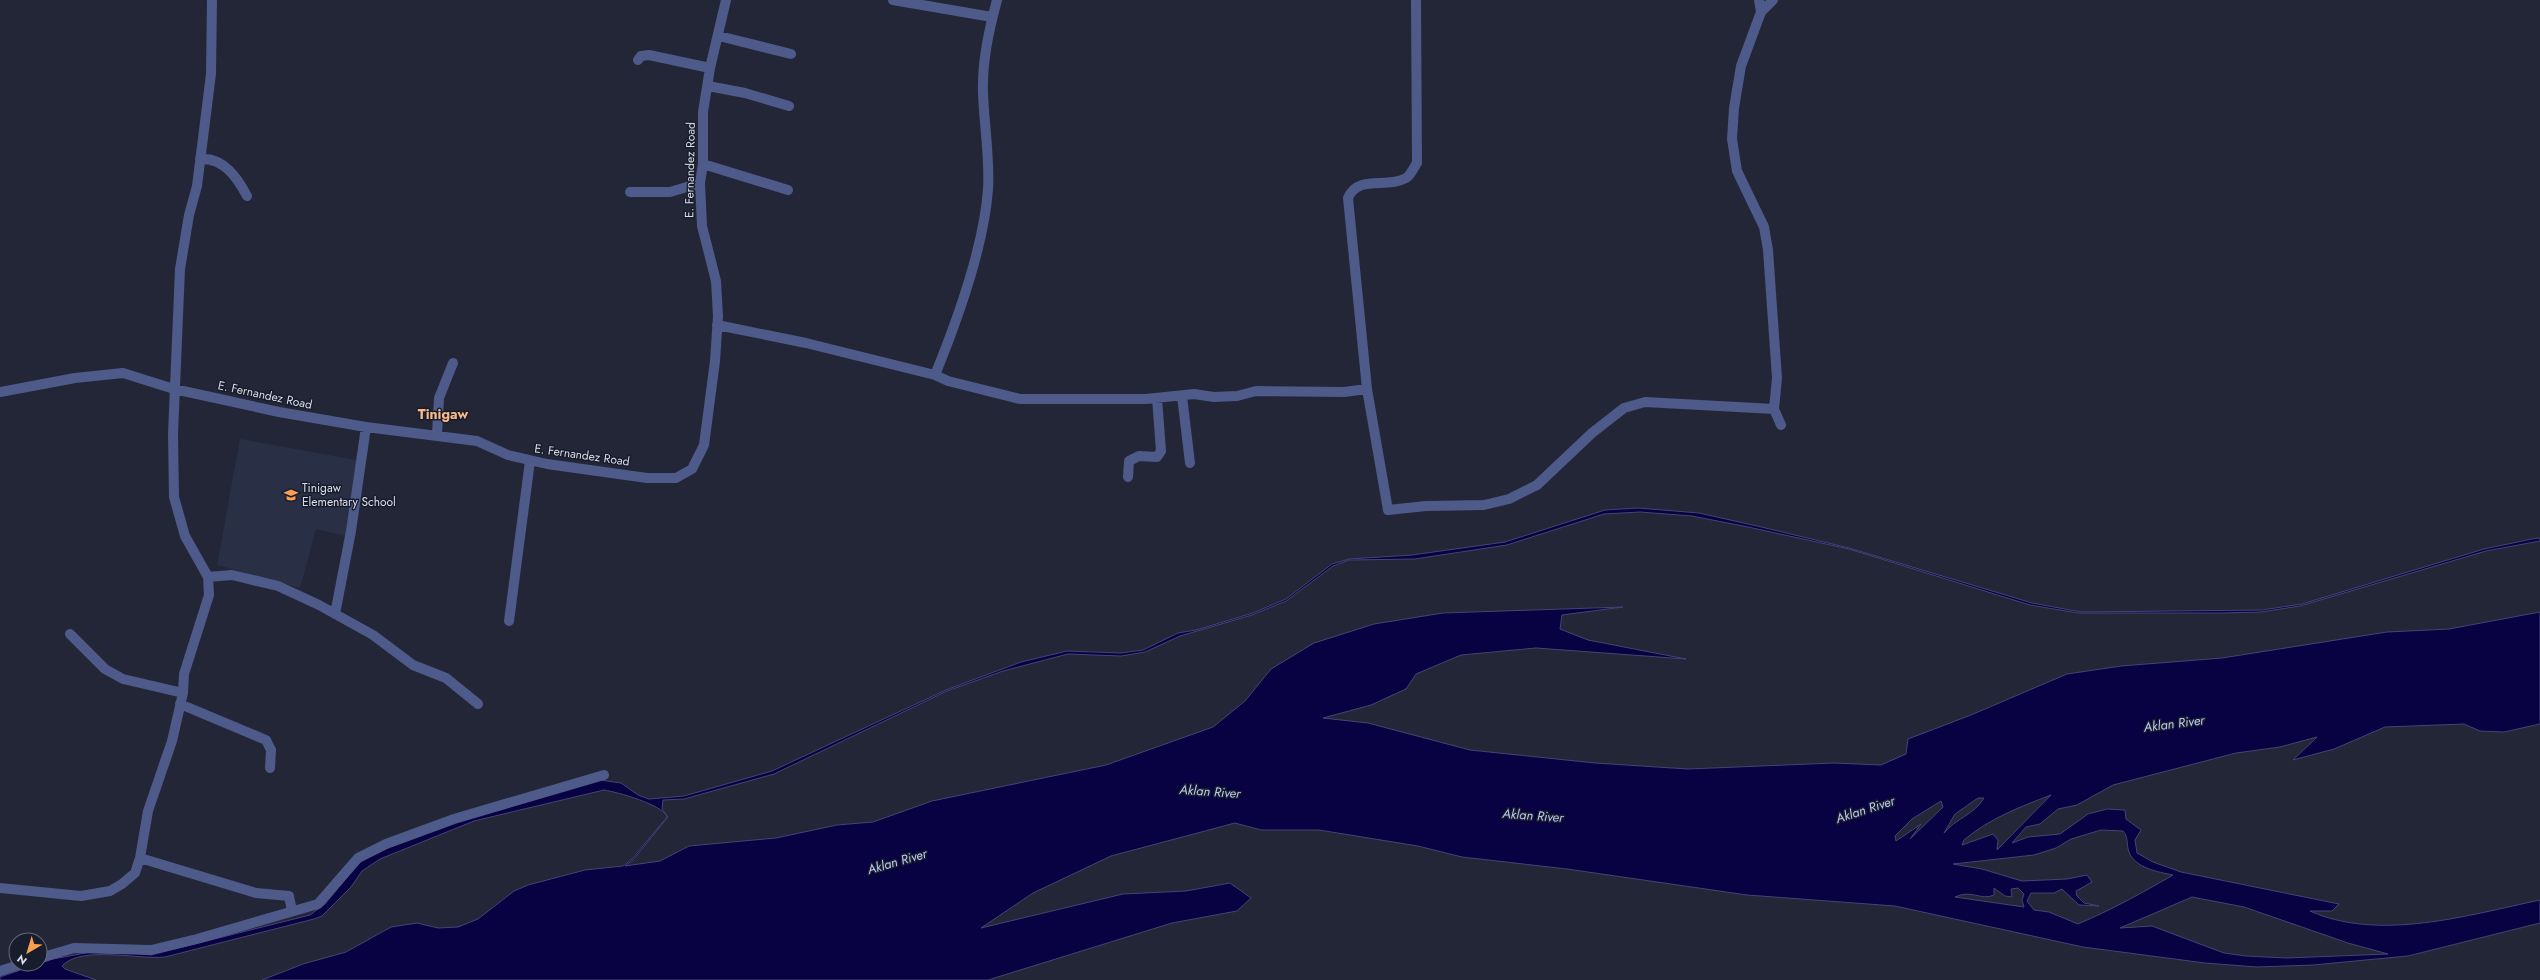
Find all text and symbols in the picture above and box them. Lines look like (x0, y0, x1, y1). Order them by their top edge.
street label: E. Fernandez Road (680, 122, 700, 218)
street label: E. Fernandez Road (216, 376, 314, 414)
district label: Tinigaw (418, 404, 468, 424)
street label: E. Fernandez Road (533, 439, 631, 471)
place label: Tinigaw Elementary School (302, 479, 396, 511)
school or university icon: Tinigaw Elementary School (283, 487, 299, 503)
water label: Aklan River (2142, 710, 2206, 737)
water label: Aklan River (1178, 780, 1242, 803)
water label: Aklan River (1832, 791, 1898, 828)
water label: Aklan River (1501, 804, 1565, 827)
water label: Aklan River (864, 844, 930, 879)
north arrow (8, 932, 48, 972)
text: N (13, 951, 30, 969)

